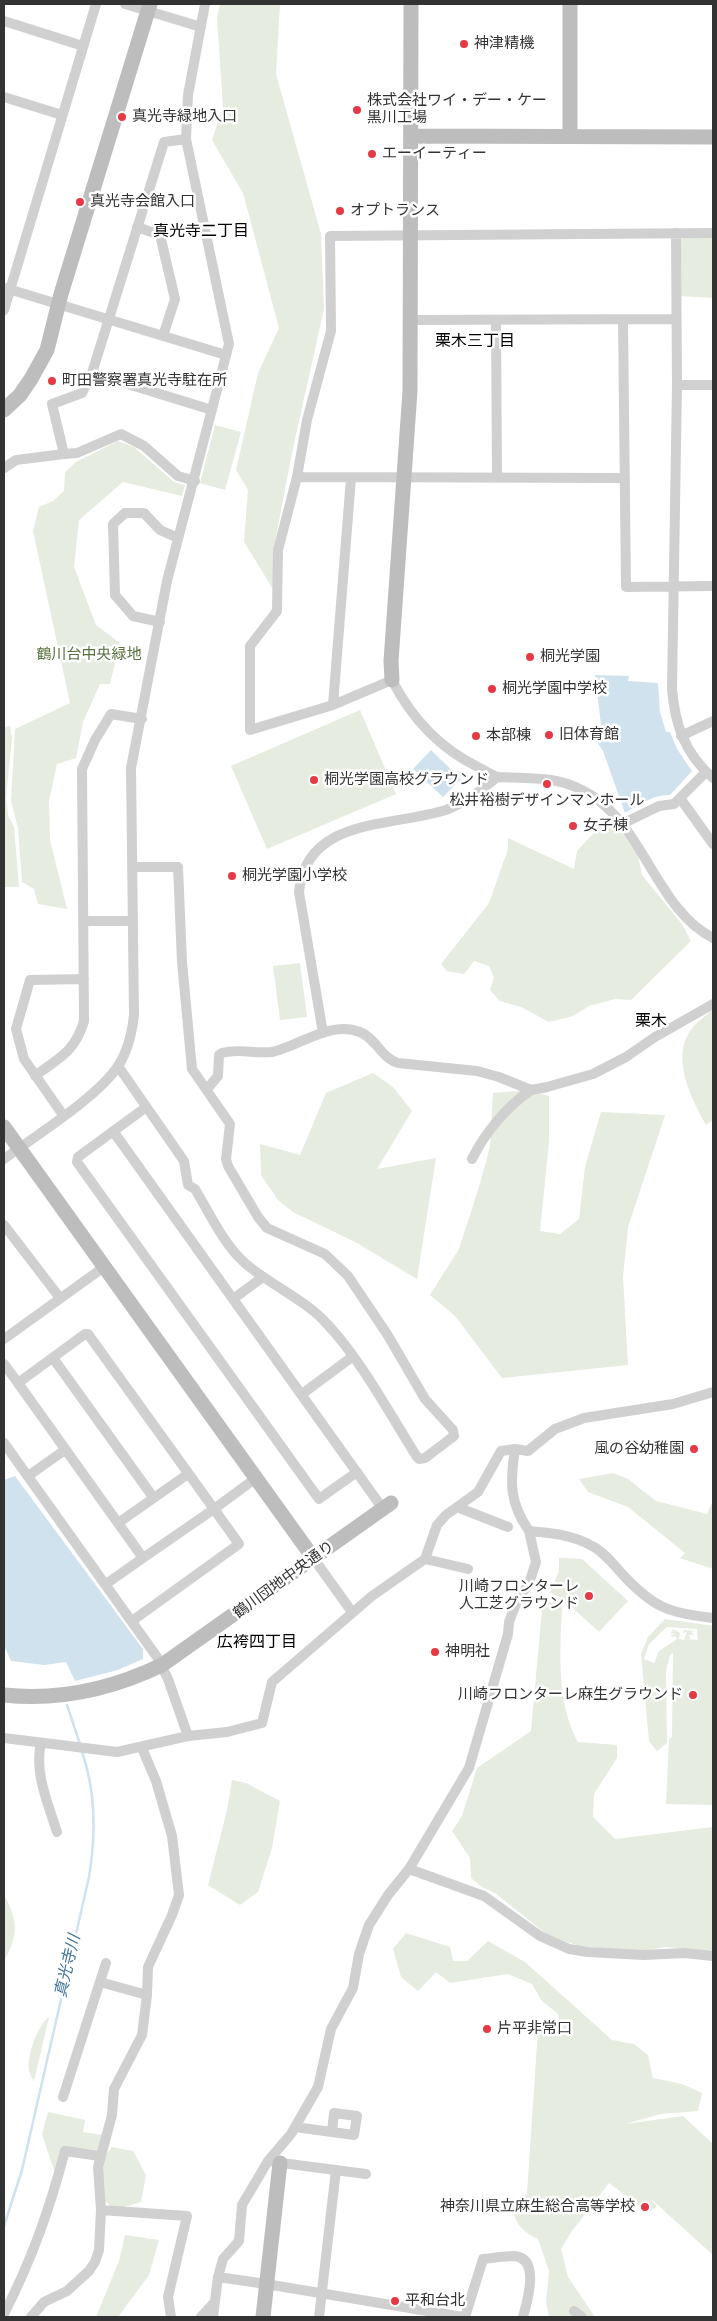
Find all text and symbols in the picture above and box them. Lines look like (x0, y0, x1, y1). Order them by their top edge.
place label: 神津精機 (474, 35, 534, 53)
marker: 神津精機 (458, 38, 470, 50)
place label: 株式会社ワイ・デー・ケー 黒川工場 (367, 92, 547, 127)
marker: 株式会社ワイ・デー・ケー 黒川工場 (351, 104, 363, 116)
place label: 真光寺緑地入口 (132, 108, 237, 126)
marker: 真光寺緑地入口 (116, 111, 128, 123)
place label: エーイーティー (382, 145, 487, 163)
marker: エーイーティー (366, 148, 378, 160)
place label: 真光寺会館入口 (90, 193, 195, 211)
marker: 真光寺会館入口 (74, 196, 86, 208)
place label: オプトランス (350, 202, 440, 220)
marker: オプトランス (334, 205, 346, 217)
district label: 真光寺二丁目 (153, 222, 249, 242)
district label: 栗木三丁目 (435, 332, 515, 352)
place label: 町田警察署真光寺駐在所 (62, 372, 227, 390)
marker: 町田警察署真光寺駐在所 (46, 375, 58, 387)
park label: 鶴川台中央緑地 (37, 646, 141, 664)
place label: 桐光学園 (540, 648, 600, 666)
marker: 桐光学園 (524, 651, 536, 663)
place label: 桐光学園中学校 (502, 680, 607, 698)
marker: 桐光学園中学校 (486, 683, 498, 695)
place label: 旧体育館 (559, 726, 619, 744)
place label: 本部棟 (486, 727, 531, 745)
marker: 旧体育館 (543, 729, 555, 741)
marker: 本部棟 (470, 730, 482, 742)
place label: 桐光学園高校グラウンド (324, 771, 489, 789)
marker: 桐光学園高校グラウンド (308, 774, 320, 786)
marker: 松井裕樹デザインマンホール (541, 778, 553, 790)
place label: 松井裕樹デザインマンホール (450, 792, 644, 810)
place label: 女子棟 (583, 817, 628, 835)
marker: 女子棟 (567, 820, 579, 832)
place label: 桐光学園小学校 (242, 867, 347, 885)
marker: 桐光学園小学校 (226, 870, 238, 882)
district label: 栗木 (635, 1012, 667, 1032)
place label: 風の谷幼稚園 (594, 1440, 684, 1458)
marker: 風の谷幼稚園 (688, 1443, 700, 1455)
street label: 鶴川団地中央通り (230, 1537, 338, 1623)
place label: 川崎フロンターレ 人工芝グラウンド (459, 1578, 579, 1613)
marker: 川崎フロンターレ 人工芝グラウンド (583, 1590, 595, 1602)
district label: 広袴四丁目 (217, 1633, 297, 1653)
place label: 神明社 (445, 1643, 490, 1661)
marker: 神明社 (429, 1646, 441, 1658)
place label: 川崎フロンターレ麻生グラウンド (458, 1686, 683, 1704)
marker: 川崎フロンターレ麻生グラウンド (687, 1689, 699, 1701)
water label: 真光寺川 (51, 1933, 85, 1999)
place label: 片平非常口 (497, 2020, 572, 2038)
marker: 片平非常口 (481, 2023, 493, 2035)
place label: 神奈川県立麻生総合高等学校 (440, 2198, 635, 2216)
marker: 神奈川県立麻生総合高等学校 (639, 2201, 651, 2213)
place label: 平和台北 (405, 2292, 465, 2310)
marker: 平和台北 (389, 2295, 401, 2307)

